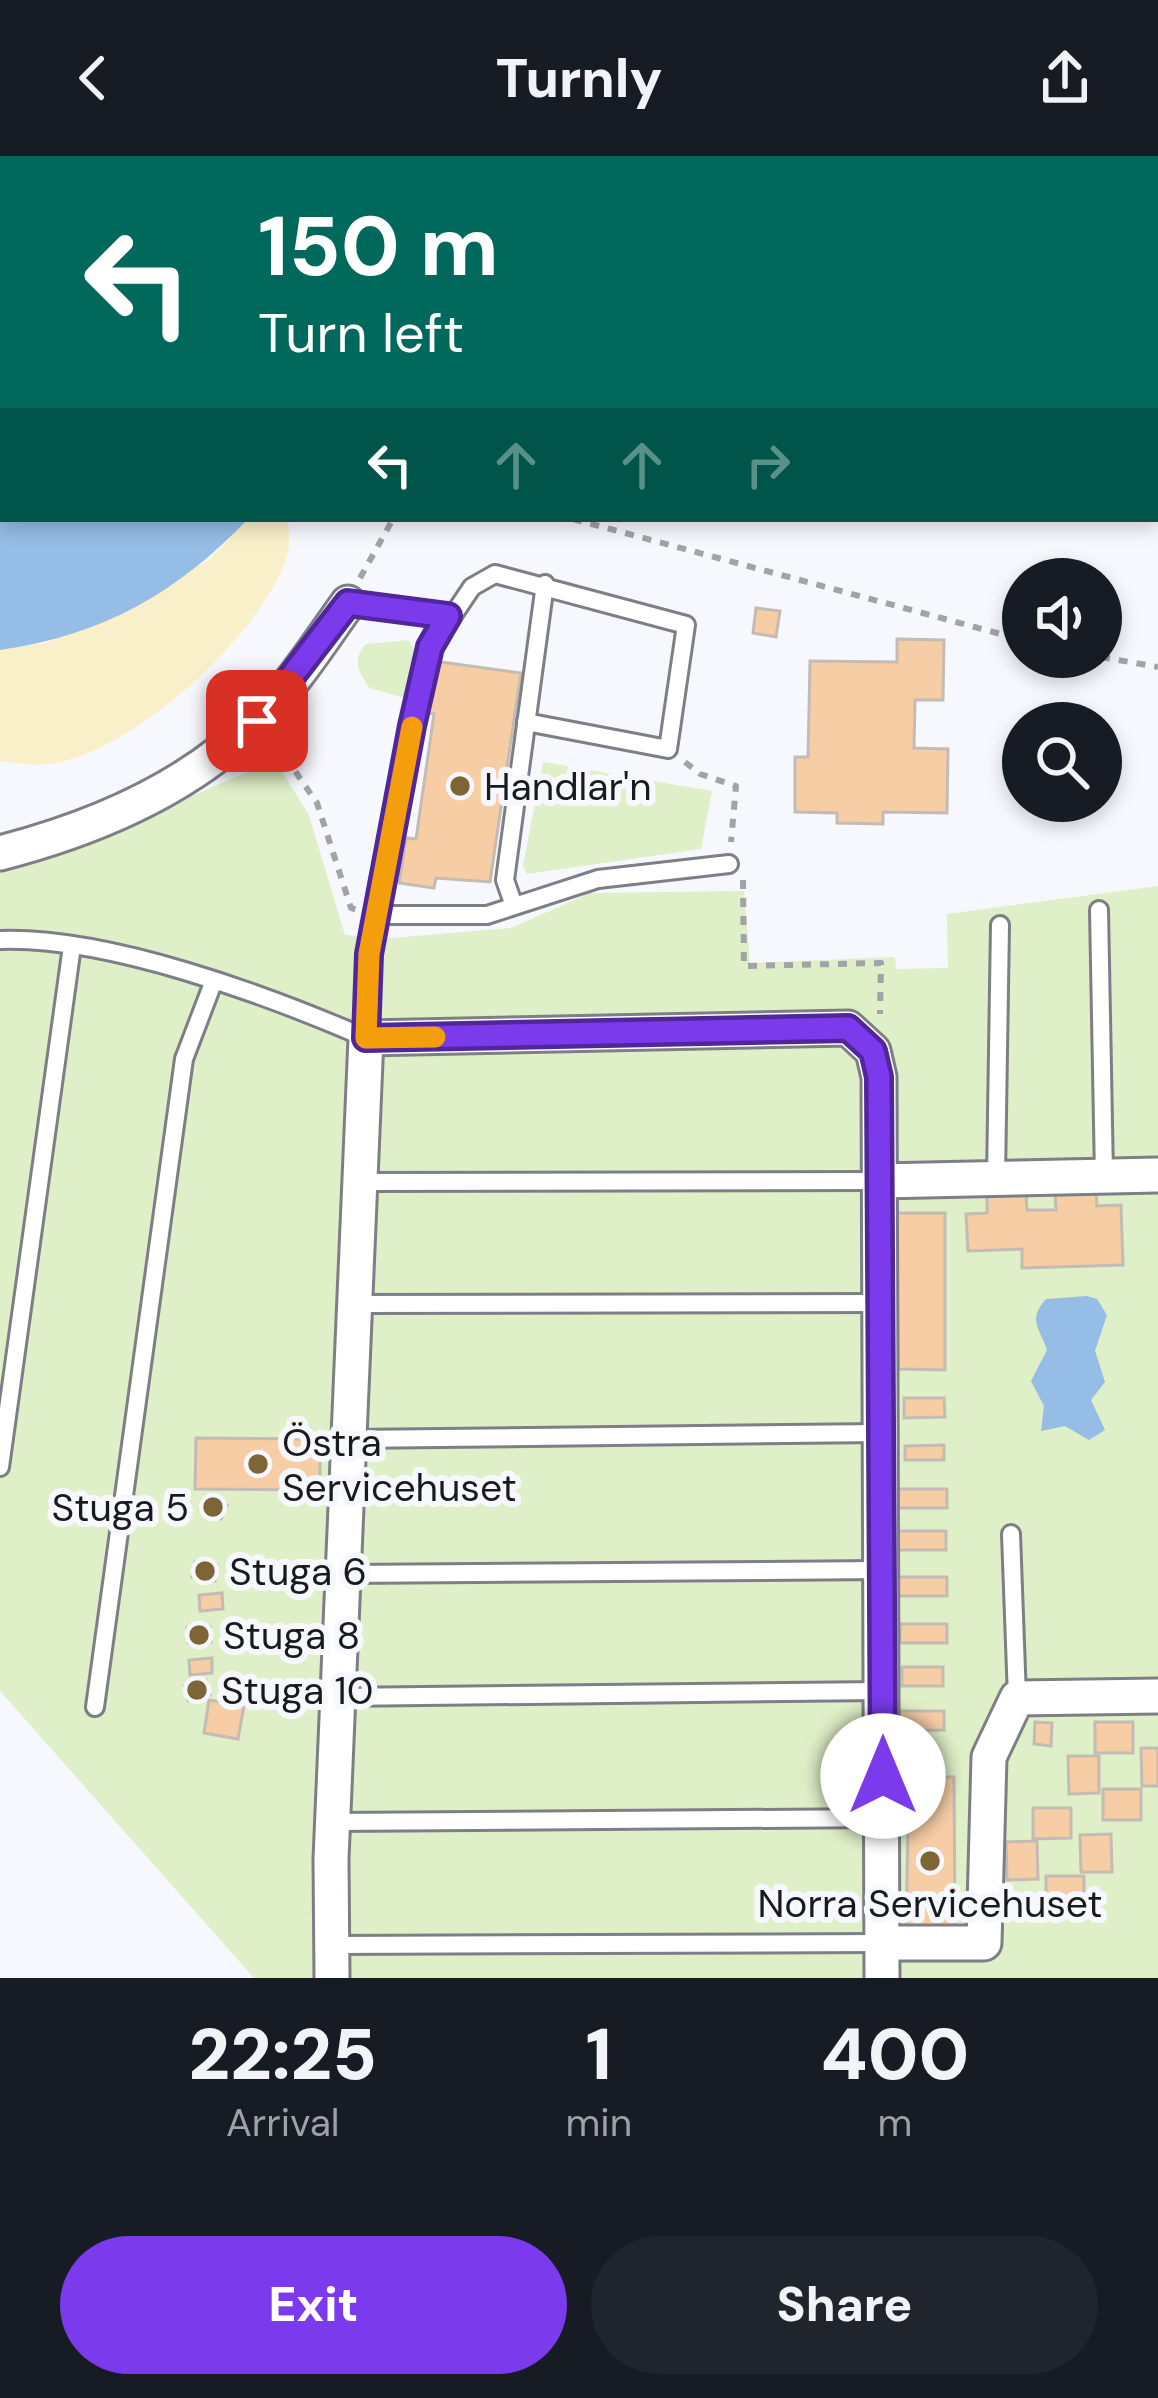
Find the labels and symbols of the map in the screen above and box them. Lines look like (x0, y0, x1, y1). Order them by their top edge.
pin (206, 670, 308, 772)
place label: Handlar'n (484, 761, 652, 812)
marker: Handlar'n (447, 773, 473, 799)
place label: Östra Servicehuset (282, 1417, 517, 1513)
marker: Östra Servicehuset (245, 1451, 271, 1477)
place label: Stuga 5 (52, 1482, 189, 1533)
marker: Stuga 5 (200, 1494, 226, 1520)
place label: Stuga 6 (229, 1546, 367, 1597)
marker: Stuga 6 (192, 1558, 218, 1584)
place label: Stuga 8 (223, 1610, 360, 1661)
marker: Stuga 8 (186, 1622, 212, 1648)
place label: Stuga 10 (221, 1665, 373, 1716)
marker: Stuga 10 (184, 1677, 210, 1703)
position arrow (820, 1713, 946, 1839)
marker: Norra Servicehuset (917, 1848, 943, 1874)
place label: Norra Servicehuset (757, 1878, 1103, 1929)

